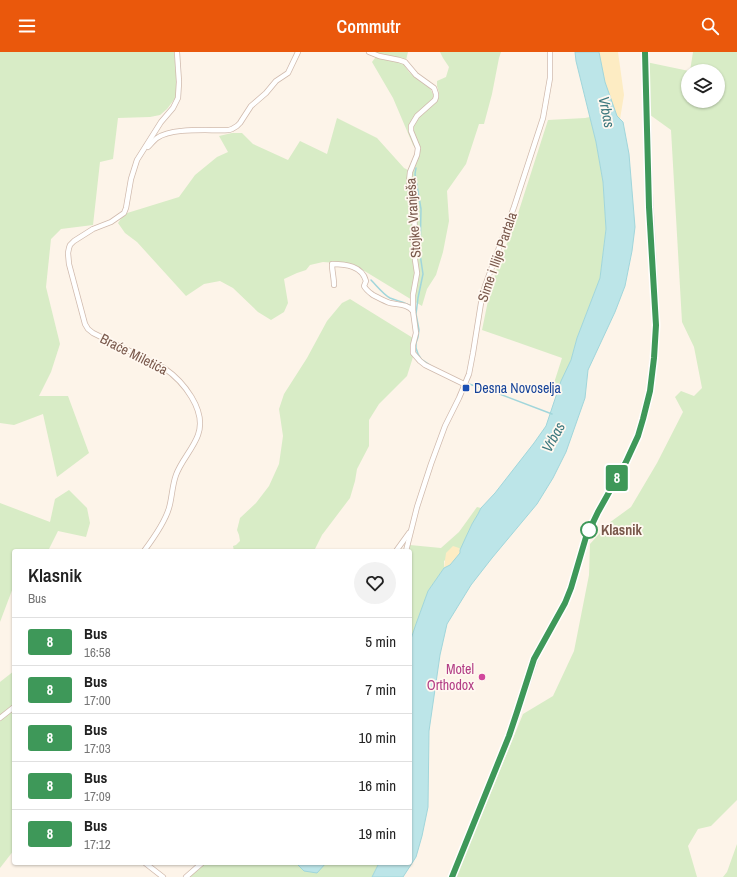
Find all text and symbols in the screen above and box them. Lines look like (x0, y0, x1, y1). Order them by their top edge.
text: Commutr (337, 14, 400, 39)
icon: menu (16, 15, 38, 37)
icon: search (699, 15, 721, 37)
map controls (681, 64, 725, 108)
button: layers (681, 64, 725, 108)
water label: Vrbas (594, 94, 620, 130)
street label: Stojke Vranješa (401, 177, 425, 259)
street label: Sime i Ilije Partala (473, 209, 521, 304)
street label: Braće Miletića (97, 329, 171, 379)
place label: Desna Novoselja (474, 379, 561, 397)
marker: Desna Novoselja (461, 383, 471, 393)
water label: Vrbas (536, 418, 570, 456)
line badge: 8 (604, 465, 630, 491)
text: 8 (614, 469, 620, 487)
marker: Klasnik (580, 521, 598, 539)
place label: Klasnik (601, 521, 642, 539)
text: Klasnik (28, 562, 82, 588)
button: heart (354, 562, 396, 604)
text: Bus (28, 590, 46, 607)
text: Bus (84, 623, 107, 644)
text: 5 min (365, 631, 396, 652)
text: 8 (47, 633, 53, 651)
text: 16:58 (84, 644, 111, 661)
place label: Motel Orthodox (427, 660, 474, 694)
text: Bus (84, 671, 107, 692)
marker: Motel Orthodox (477, 672, 487, 682)
text: 7 min (365, 679, 396, 700)
text: 8 (47, 681, 53, 699)
text: 17:00 (84, 692, 111, 709)
text: Bus (84, 719, 107, 740)
text: 10 min (358, 727, 396, 748)
text: 8 (47, 729, 53, 747)
text: 17:03 (84, 740, 111, 757)
text: Bus (84, 767, 107, 788)
text: 16 min (358, 775, 396, 796)
text: 8 (47, 777, 53, 795)
text: 17:09 (84, 788, 111, 805)
text: Bus (84, 815, 107, 836)
text: 19 min (358, 823, 396, 844)
text: 8 (47, 825, 53, 843)
text: 17:12 (84, 836, 111, 853)

